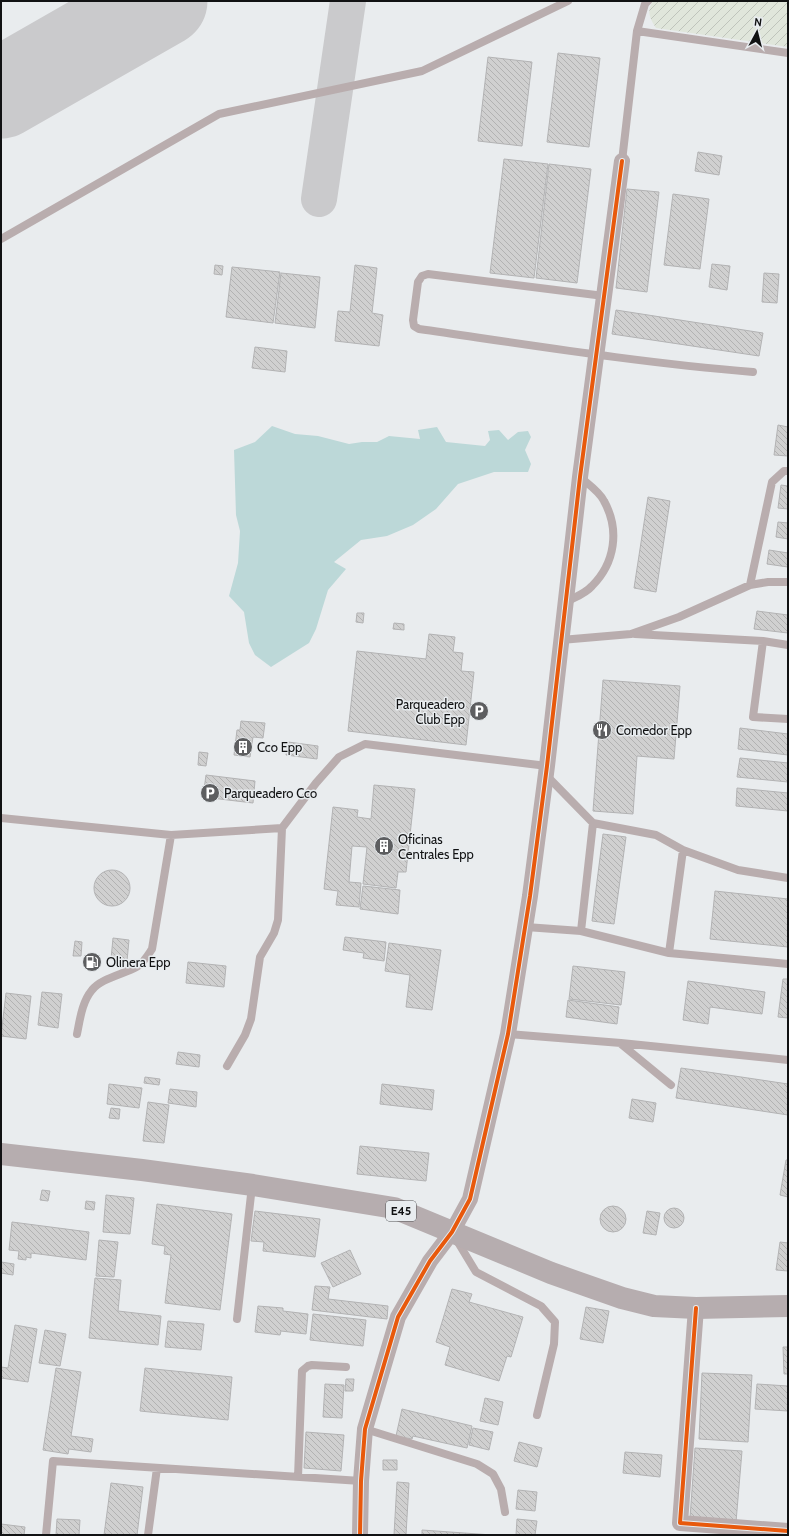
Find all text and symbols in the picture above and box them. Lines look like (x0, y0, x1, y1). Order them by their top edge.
north arrow (737, 12, 777, 52)
text: N (754, 15, 763, 29)
place label: Parqueadero Club Epp (396, 696, 465, 727)
parking icon: Parqueadero Club Epp (468, 700, 490, 722)
restaurant icon: Comedor Epp (591, 719, 613, 741)
place label: Comedor Epp (616, 722, 692, 738)
building icon: Cco Epp (232, 736, 254, 758)
place label: Cco Epp (257, 739, 302, 755)
parking icon: Parqueadero Cco (199, 782, 221, 804)
place label: Parqueadero Cco (224, 785, 317, 801)
place label: Oficinas Centrales Epp (398, 831, 474, 862)
building icon: Oficinas Centrales Epp (373, 835, 395, 857)
fuel station icon: Olinera Epp (81, 951, 103, 973)
place label: Olinera Epp (106, 954, 170, 970)
road number: E45 (386, 1201, 416, 1221)

